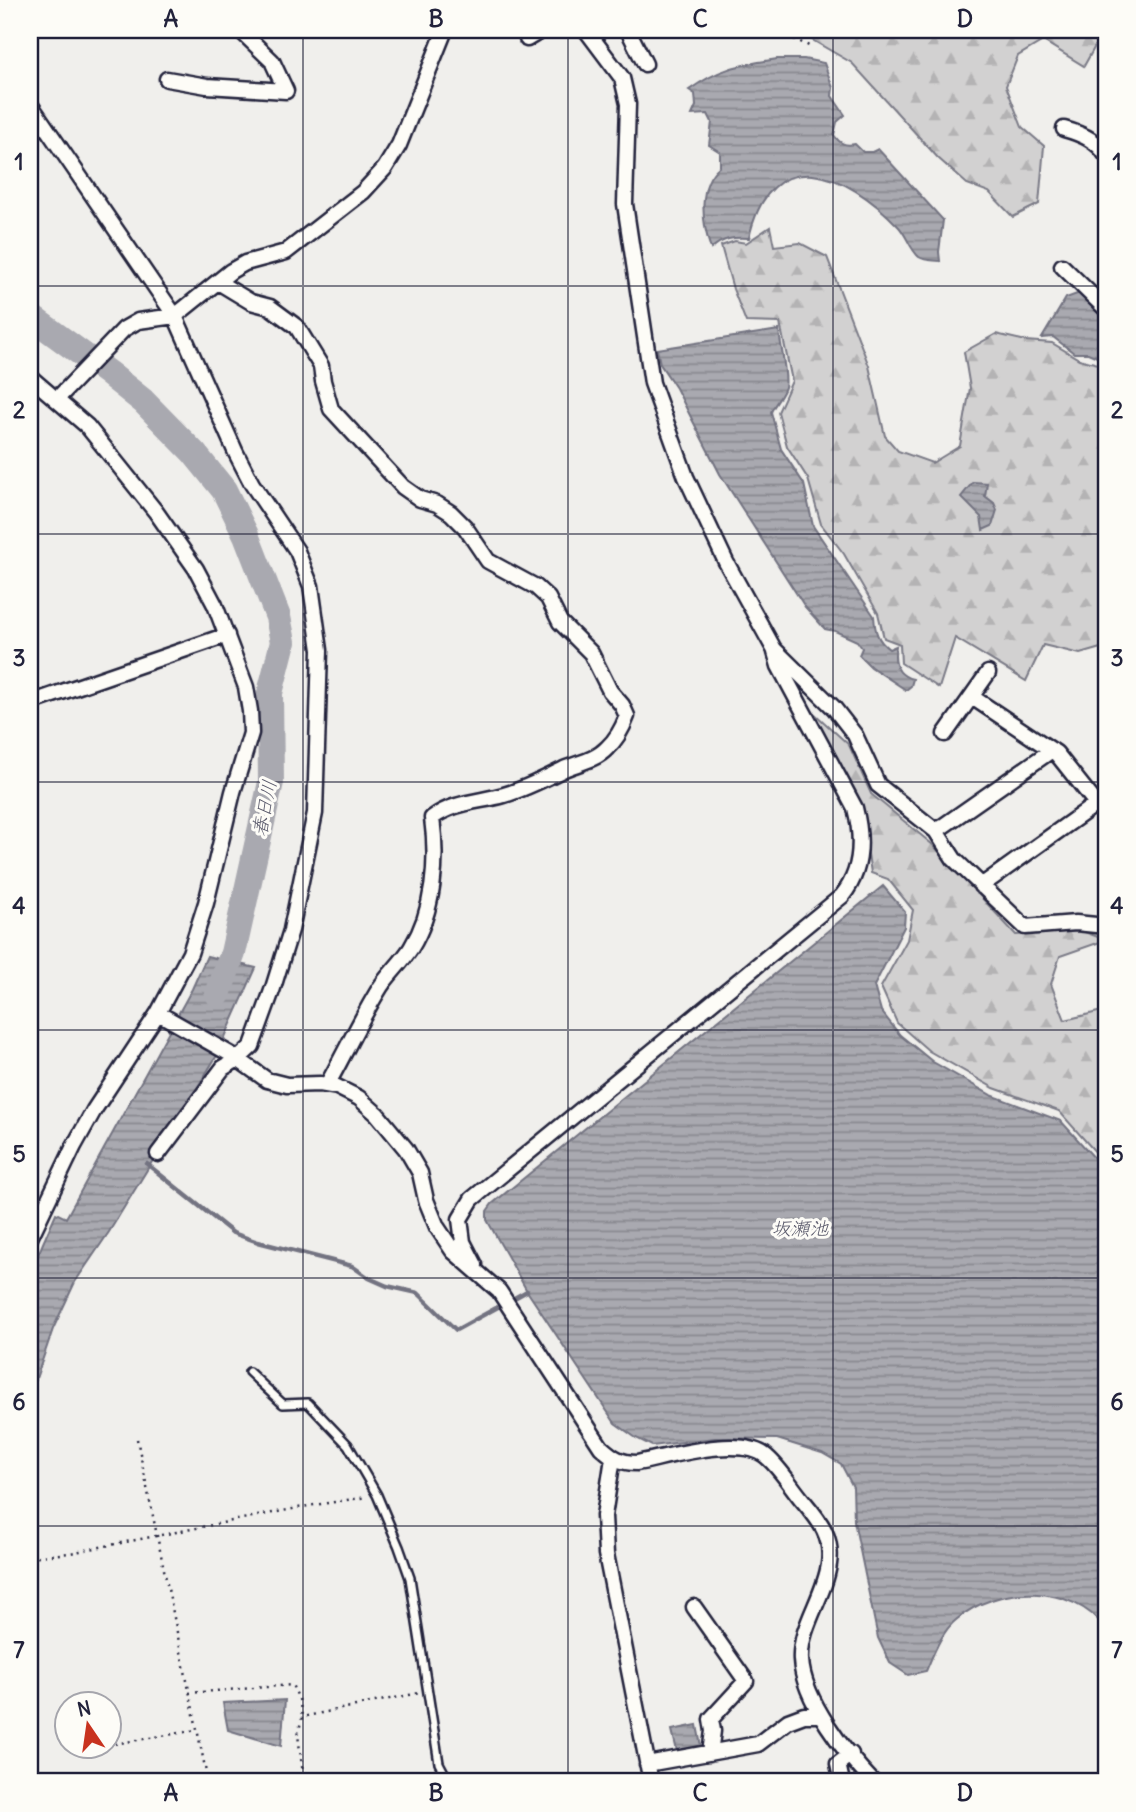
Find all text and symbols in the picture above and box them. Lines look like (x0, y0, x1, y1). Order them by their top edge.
text: A (164, 4, 179, 33)
text: B (428, 4, 444, 33)
text: C (692, 4, 708, 33)
text: D (957, 4, 973, 33)
text: 1 (14, 147, 24, 176)
text: 1 (1112, 147, 1122, 176)
text: 2 (13, 395, 26, 424)
text: 2 (1111, 395, 1124, 424)
text: 3 (12, 643, 26, 672)
text: 3 (1110, 643, 1124, 672)
water label: 春日川 (247, 778, 281, 838)
text: 4 (12, 891, 26, 920)
text: 4 (1110, 891, 1124, 920)
text: 5 (12, 1139, 26, 1168)
text: 5 (1110, 1139, 1124, 1168)
water label: 坂瀬池 (771, 1216, 829, 1240)
text: 6 (12, 1387, 26, 1416)
text: 6 (1110, 1387, 1124, 1416)
text: 7 (13, 1635, 25, 1664)
text: 7 (1111, 1635, 1123, 1664)
north arrow (52, 1689, 122, 1759)
text: N (75, 1695, 93, 1722)
text: A (164, 1778, 179, 1807)
text: B (428, 1778, 444, 1807)
text: C (692, 1778, 708, 1807)
text: D (957, 1778, 973, 1807)

